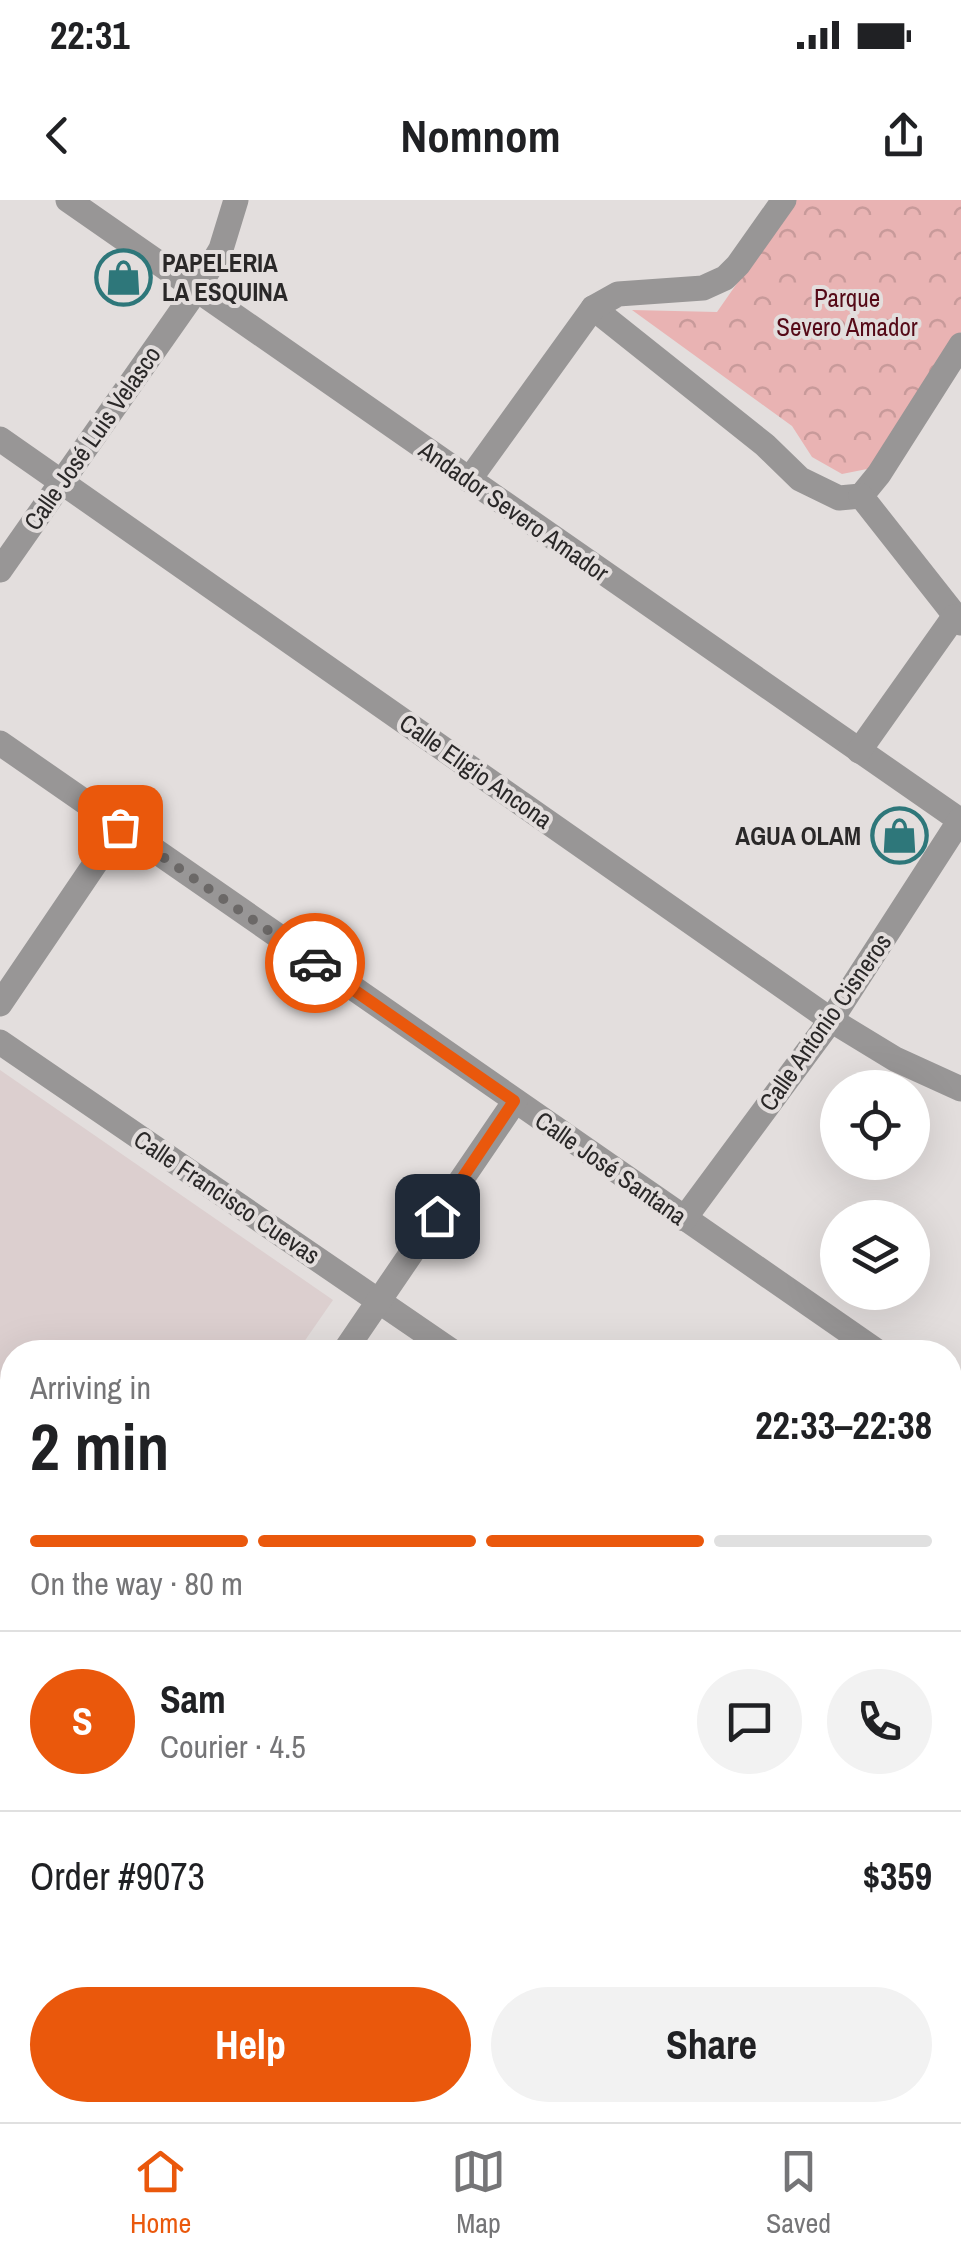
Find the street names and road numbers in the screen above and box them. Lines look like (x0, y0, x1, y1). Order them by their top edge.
street label: Calle José Luis Velasco (16, 339, 168, 537)
street label: Andador Severo Amador (411, 432, 616, 589)
street label: Calle Eligio Ancona (393, 706, 560, 837)
street label: Calle Antonio Cisneros (751, 926, 899, 1118)
street label: Calle José Santana (528, 1103, 694, 1233)
street label: Calle Francisco Cuevas (127, 1122, 327, 1272)

